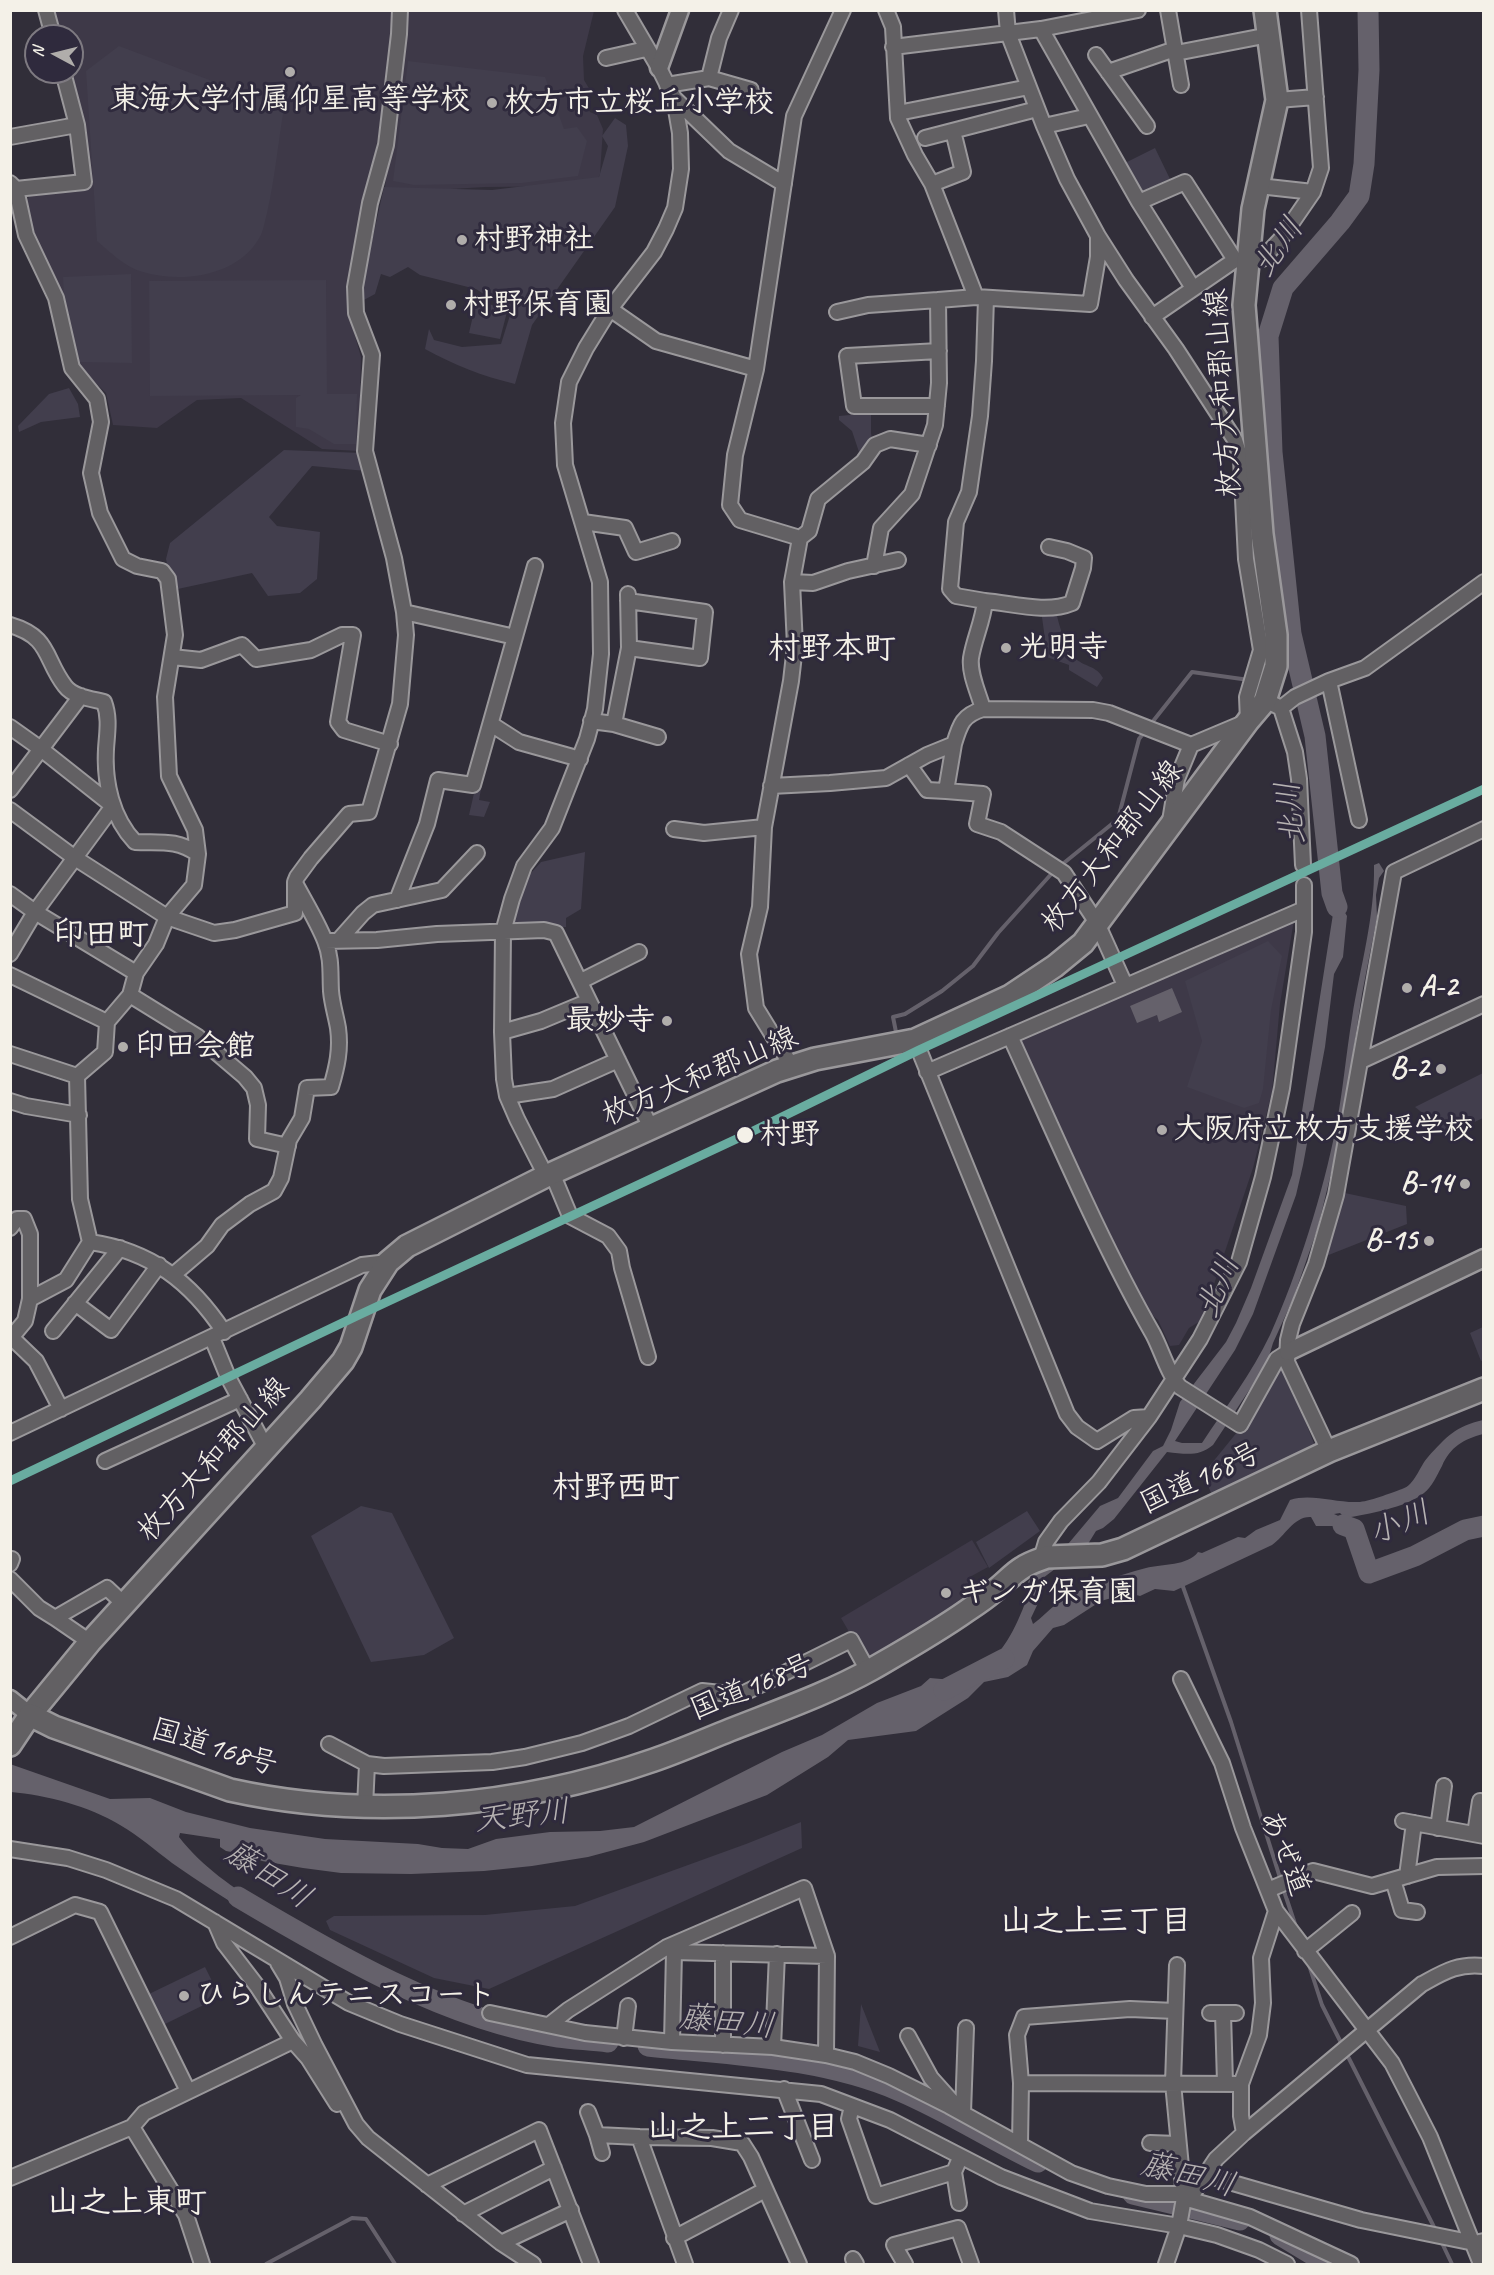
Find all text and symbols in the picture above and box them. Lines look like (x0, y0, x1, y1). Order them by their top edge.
north arrow (24, 24, 84, 84)
text: N (28, 46, 49, 58)
marker: 東海大学付属仰星高等学校 (283, 65, 297, 79)
place label: 東海大学付属仰星高等学校 (110, 82, 470, 118)
place label: 枚方市立桜丘小学校 (504, 85, 774, 121)
marker: 枚方市立桜丘小学校 (485, 96, 499, 110)
water label: 北川 (1245, 211, 1313, 285)
place label: 村野神社 (474, 222, 594, 258)
marker: 村野神社 (455, 233, 469, 247)
place label: 村野保育園 (463, 287, 613, 323)
street label: 枚方大和郡山線 (1199, 287, 1249, 499)
marker: 村野保育園 (444, 298, 458, 312)
place label: 光明寺 (1018, 630, 1108, 666)
district label: 村野本町 (768, 631, 896, 669)
marker: 光明寺 (999, 641, 1013, 655)
street label: 枚方大和郡山線 (1034, 753, 1192, 941)
water label: 北川 (1270, 779, 1314, 847)
district label: 印田町 (53, 917, 149, 955)
place label: A-2 (1419, 970, 1458, 1006)
marker: A-2 (1400, 981, 1414, 995)
place label: 最妙寺 (565, 1003, 655, 1039)
marker: 最妙寺 (660, 1014, 674, 1028)
street label: 枚方大和郡山線 (596, 1019, 804, 1135)
place label: 印田会館 (135, 1029, 255, 1065)
marker: 印田会館 (116, 1040, 130, 1054)
place label: B-2 (1390, 1051, 1429, 1087)
marker: B-2 (1434, 1062, 1448, 1076)
place label: 大阪府立枚方支援学校 (1174, 1112, 1474, 1148)
place label: 村野 (760, 1117, 820, 1153)
marker: 大阪府立枚方支援学校 (1155, 1123, 1169, 1137)
marker: 村野 (735, 1125, 755, 1145)
place label: B-14 (1401, 1166, 1453, 1202)
marker: B-14 (1458, 1177, 1472, 1191)
place label: B-15 (1365, 1223, 1417, 1259)
marker: B-15 (1422, 1234, 1436, 1248)
water label: 北川 (1189, 1250, 1249, 1324)
street label: 枚方大和郡山線 (130, 1370, 298, 1550)
street label: 国道168号 (1134, 1435, 1268, 1523)
district label: 村野西町 (552, 1470, 680, 1508)
water label: 小川 (1363, 1494, 1437, 1554)
place label: ギンガ保育園 (958, 1575, 1138, 1611)
marker: ギンガ保育園 (939, 1586, 953, 1600)
street label: 国道168号 (685, 1647, 819, 1729)
street label: 国道168号 (146, 1712, 282, 1784)
water label: 天野川 (472, 1793, 572, 1841)
street label: あぜ道 (1250, 1805, 1318, 1901)
water label: 藤田川 (217, 1834, 319, 1918)
district label: 山之上三丁目 (1000, 1904, 1192, 1942)
place label: ひらしんテニスコート (196, 1978, 496, 2014)
marker: ひらしんテニスコート (177, 1989, 191, 2003)
water label: 藤田川 (677, 1999, 777, 2047)
district label: 山之上二丁目 (647, 2110, 839, 2148)
water label: 藤田川 (1137, 2146, 1239, 2206)
district label: 山之上東町 (47, 2185, 207, 2223)

